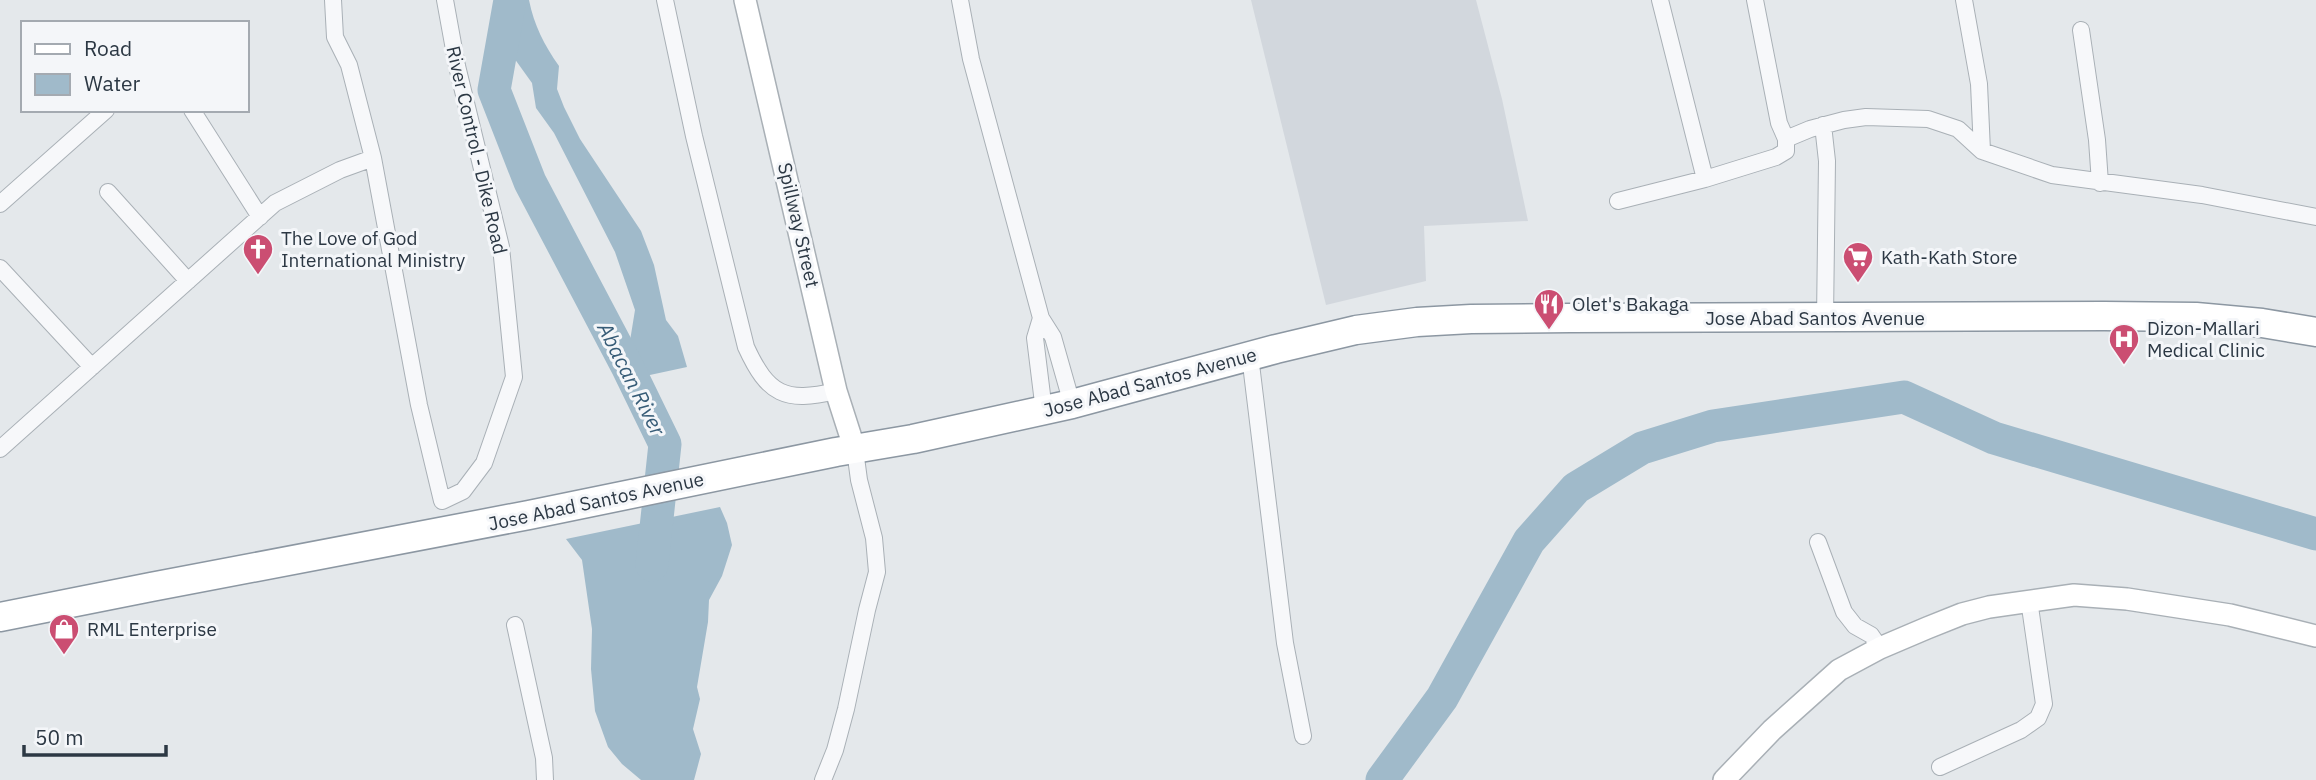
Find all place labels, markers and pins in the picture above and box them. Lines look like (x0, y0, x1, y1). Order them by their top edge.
place label: The Love of God International Ministry (281, 226, 466, 272)
church icon: The Love of God International Ministry (241, 232, 275, 276)
supermarket icon: Kath-Kath Store (1841, 240, 1875, 284)
place label: Kath-Kath Store (1881, 245, 2017, 269)
restaurant icon: Olet's Bakaga (1532, 287, 1566, 331)
place label: Olet's Bakaga (1572, 292, 1689, 316)
place label: Dizon-Mallari Medical Clinic (2147, 316, 2265, 362)
hospital icon: Dizon-Mallari Medical Clinic (2107, 322, 2141, 366)
shop icon: RML Enterprise (47, 612, 81, 656)
place label: RML Enterprise (87, 617, 217, 641)

